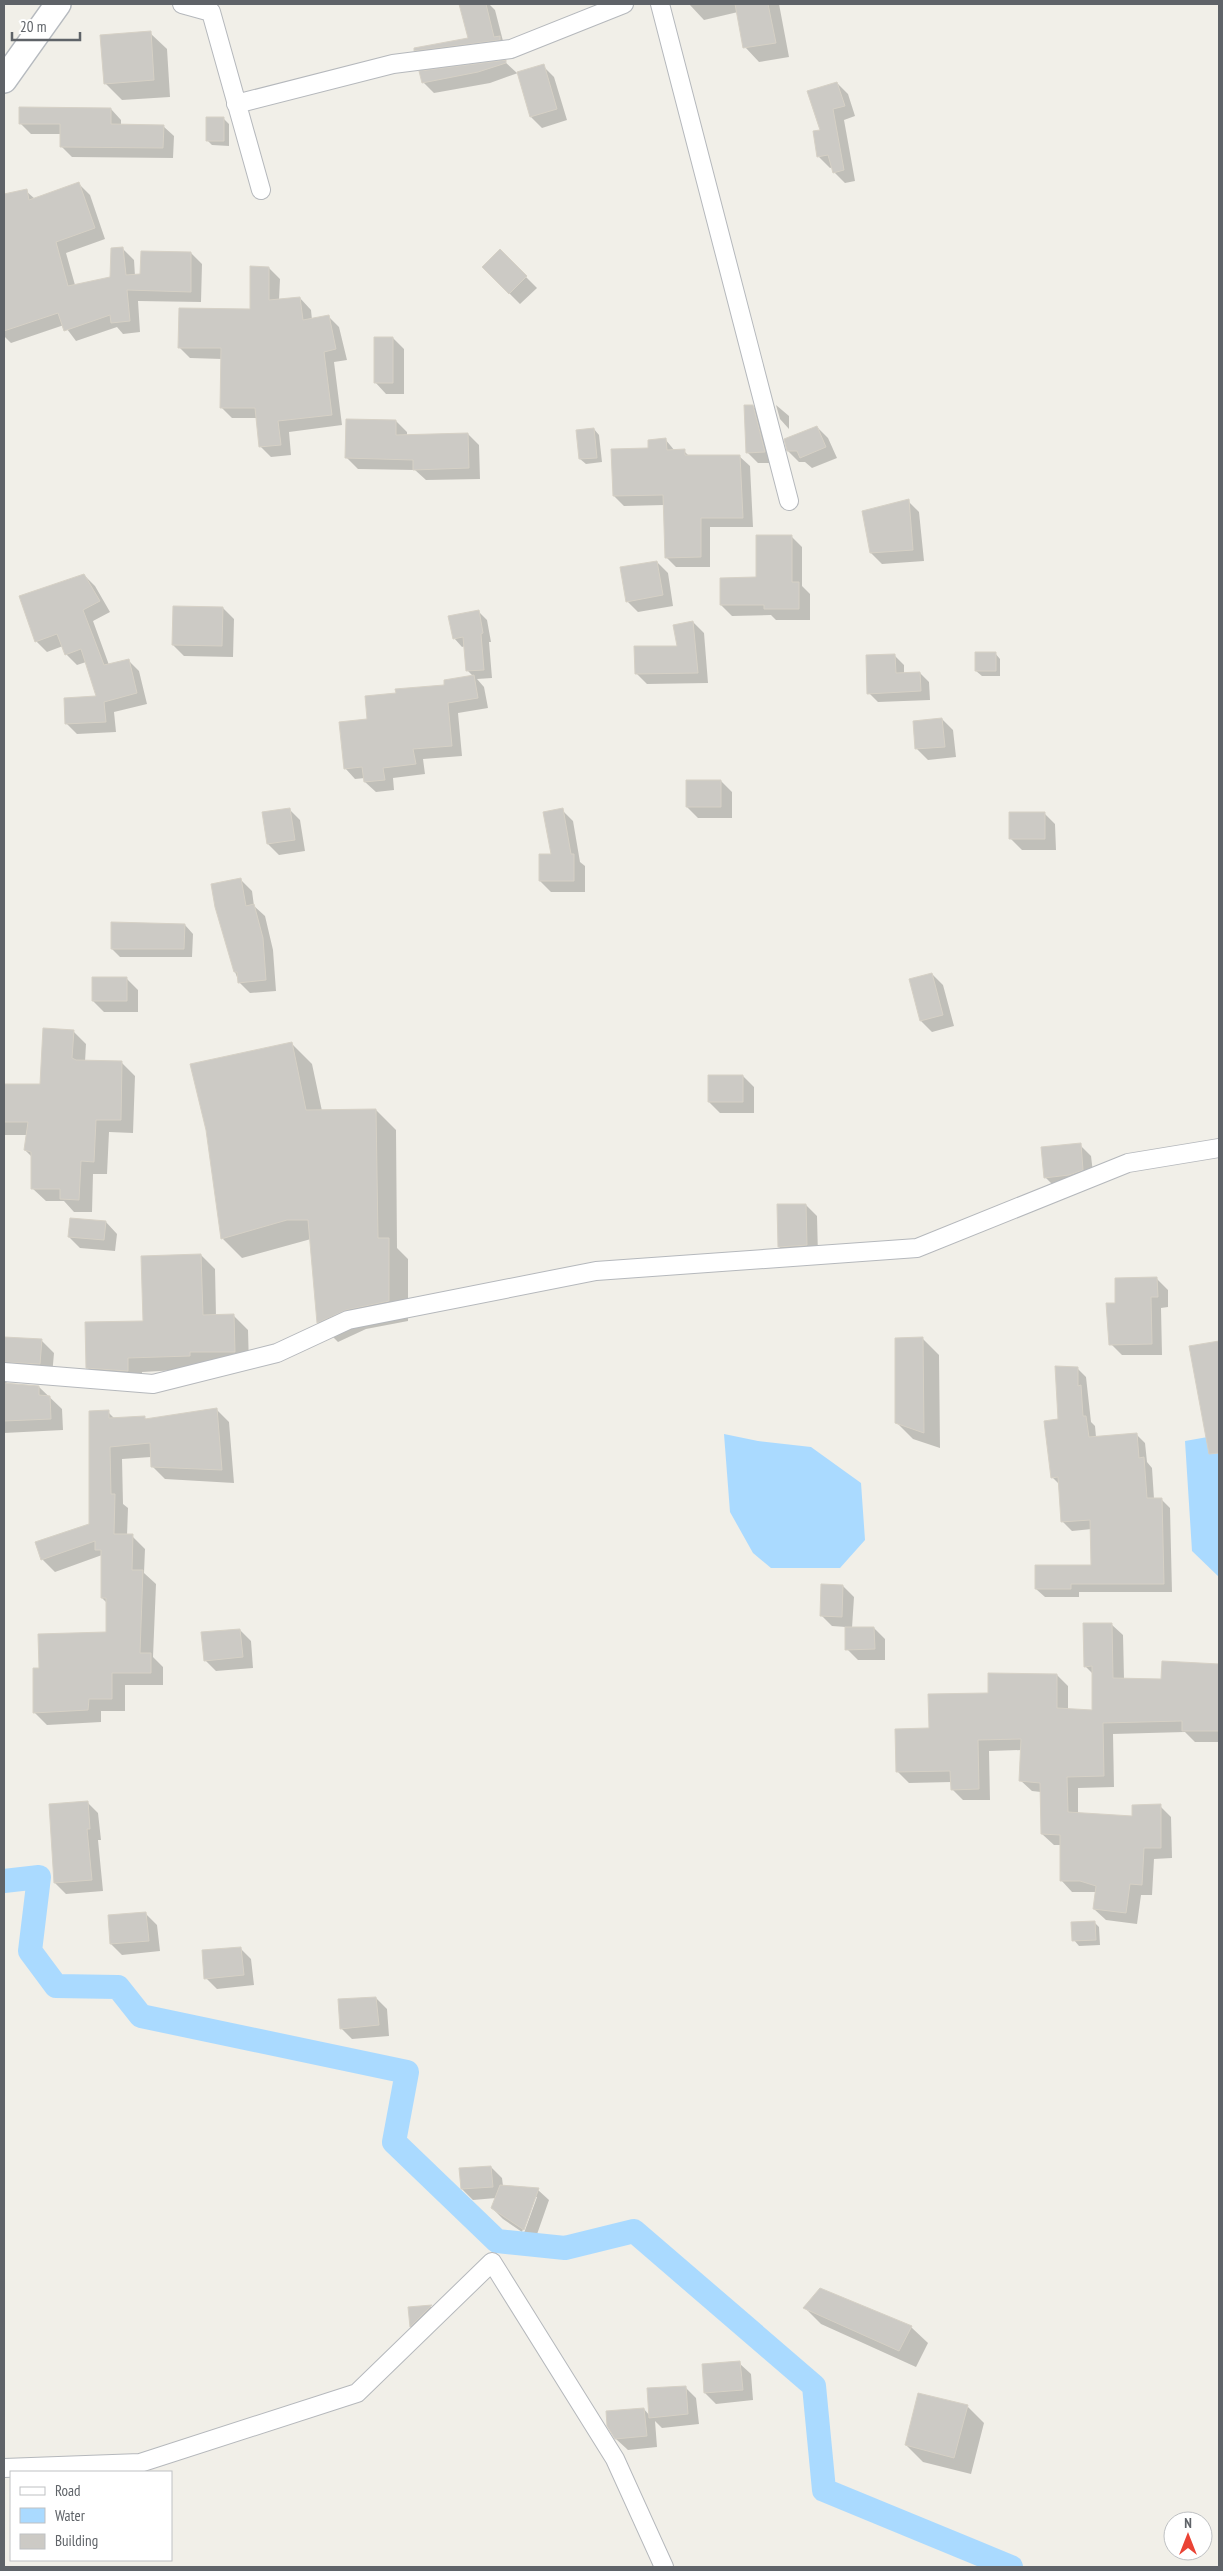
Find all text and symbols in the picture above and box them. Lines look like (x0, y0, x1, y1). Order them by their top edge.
scale bar (12, 10, 80, 42)
text: 20 m (20, 17, 46, 36)
legend (10, 2471, 172, 2561)
text: Road (55, 2481, 81, 2500)
text: Water (55, 2506, 86, 2525)
north arrow (1163, 2511, 1213, 2561)
text: N (1184, 2514, 1192, 2532)
text: Building (55, 2531, 98, 2550)

